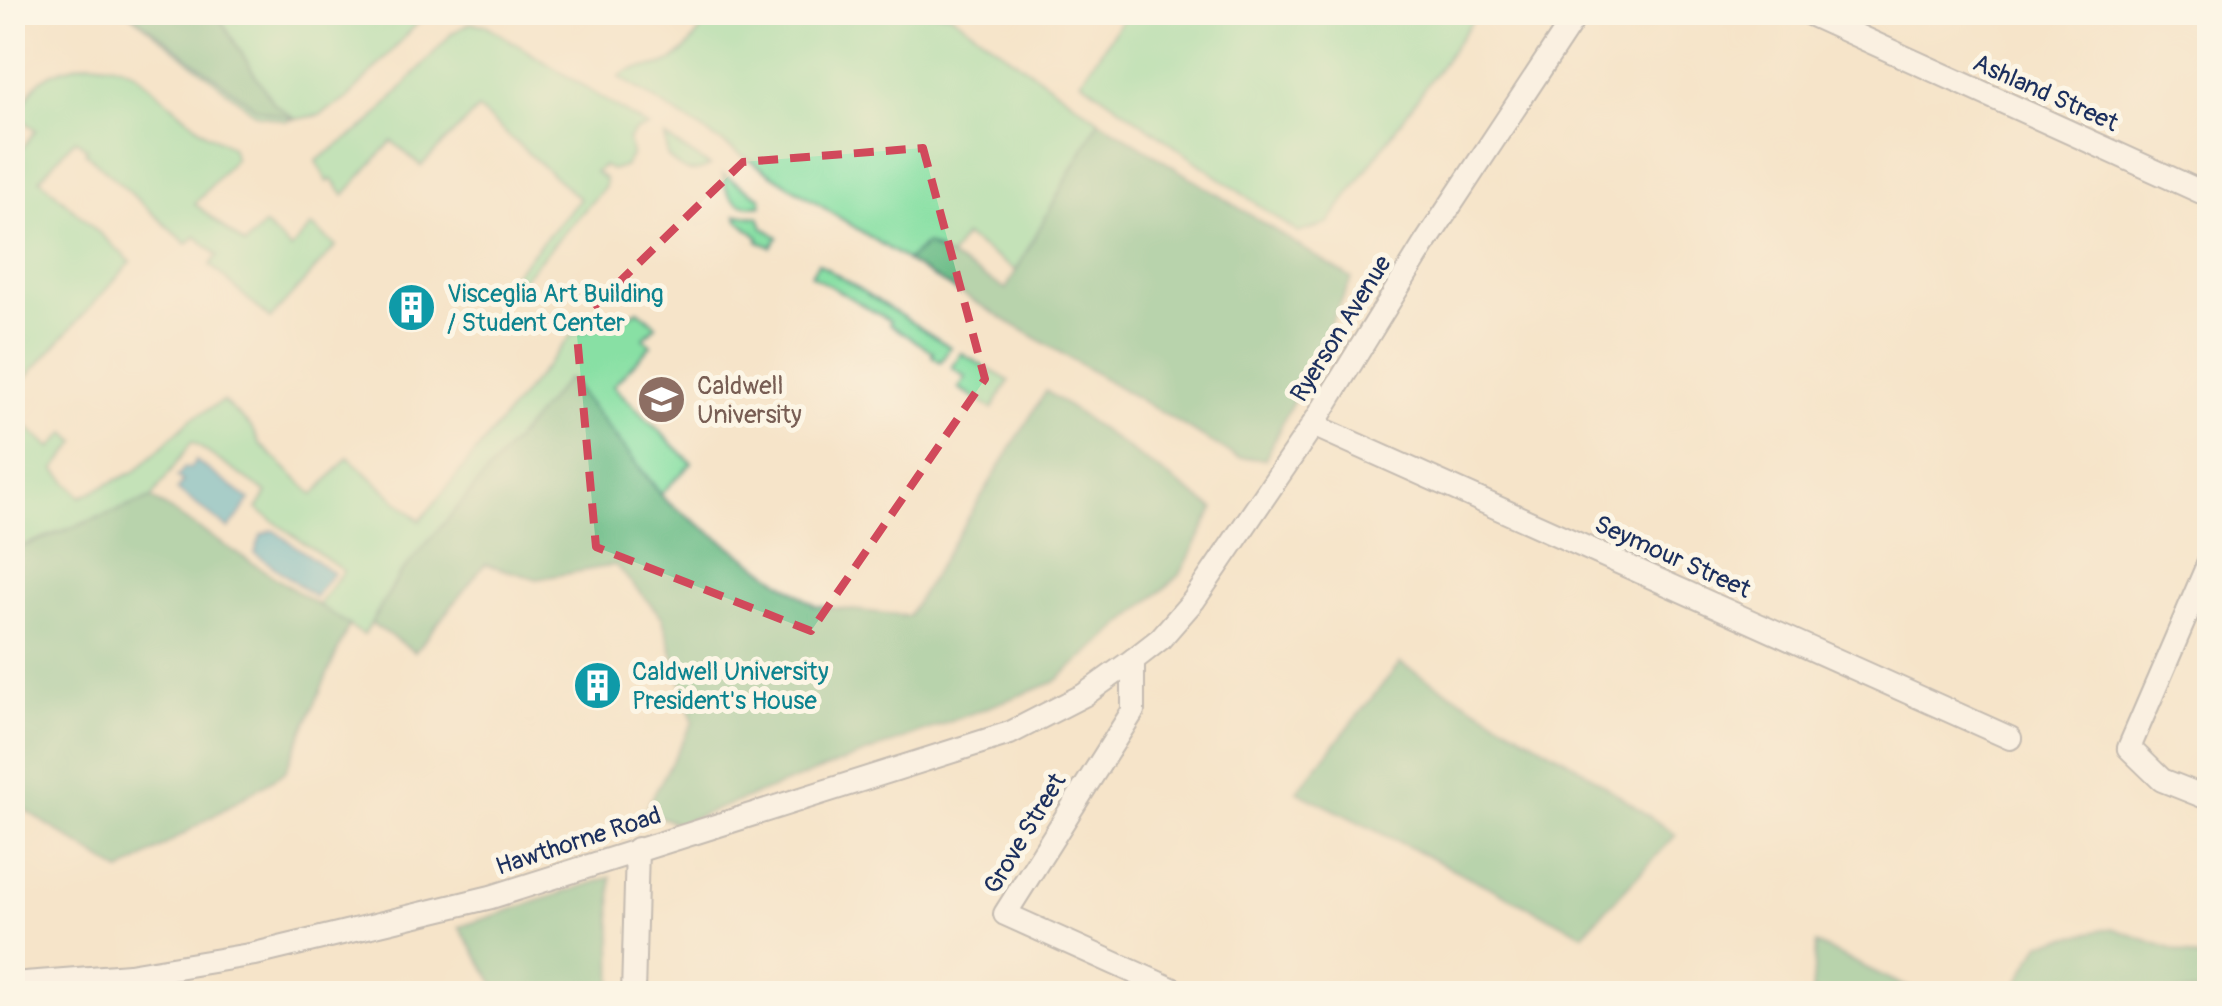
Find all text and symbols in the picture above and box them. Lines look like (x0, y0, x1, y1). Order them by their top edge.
street label: Ashland Street (1968, 48, 2124, 140)
street label: Ryerson Avenue (1284, 249, 1399, 408)
place label: Visceglia Art Building / Student Center (447, 279, 664, 339)
building icon: Visceglia Art Building / Student Center (386, 281, 438, 333)
place label: Caldwell University (697, 371, 802, 431)
school or university icon: Caldwell University (636, 373, 688, 425)
street label: Seymour Street (1589, 509, 1756, 606)
place label: Caldwell University President's House (632, 657, 829, 717)
building icon: Caldwell University President's House (571, 659, 623, 711)
street label: Grove Street (977, 767, 1074, 900)
street label: Hawthorne Road (492, 800, 665, 883)

